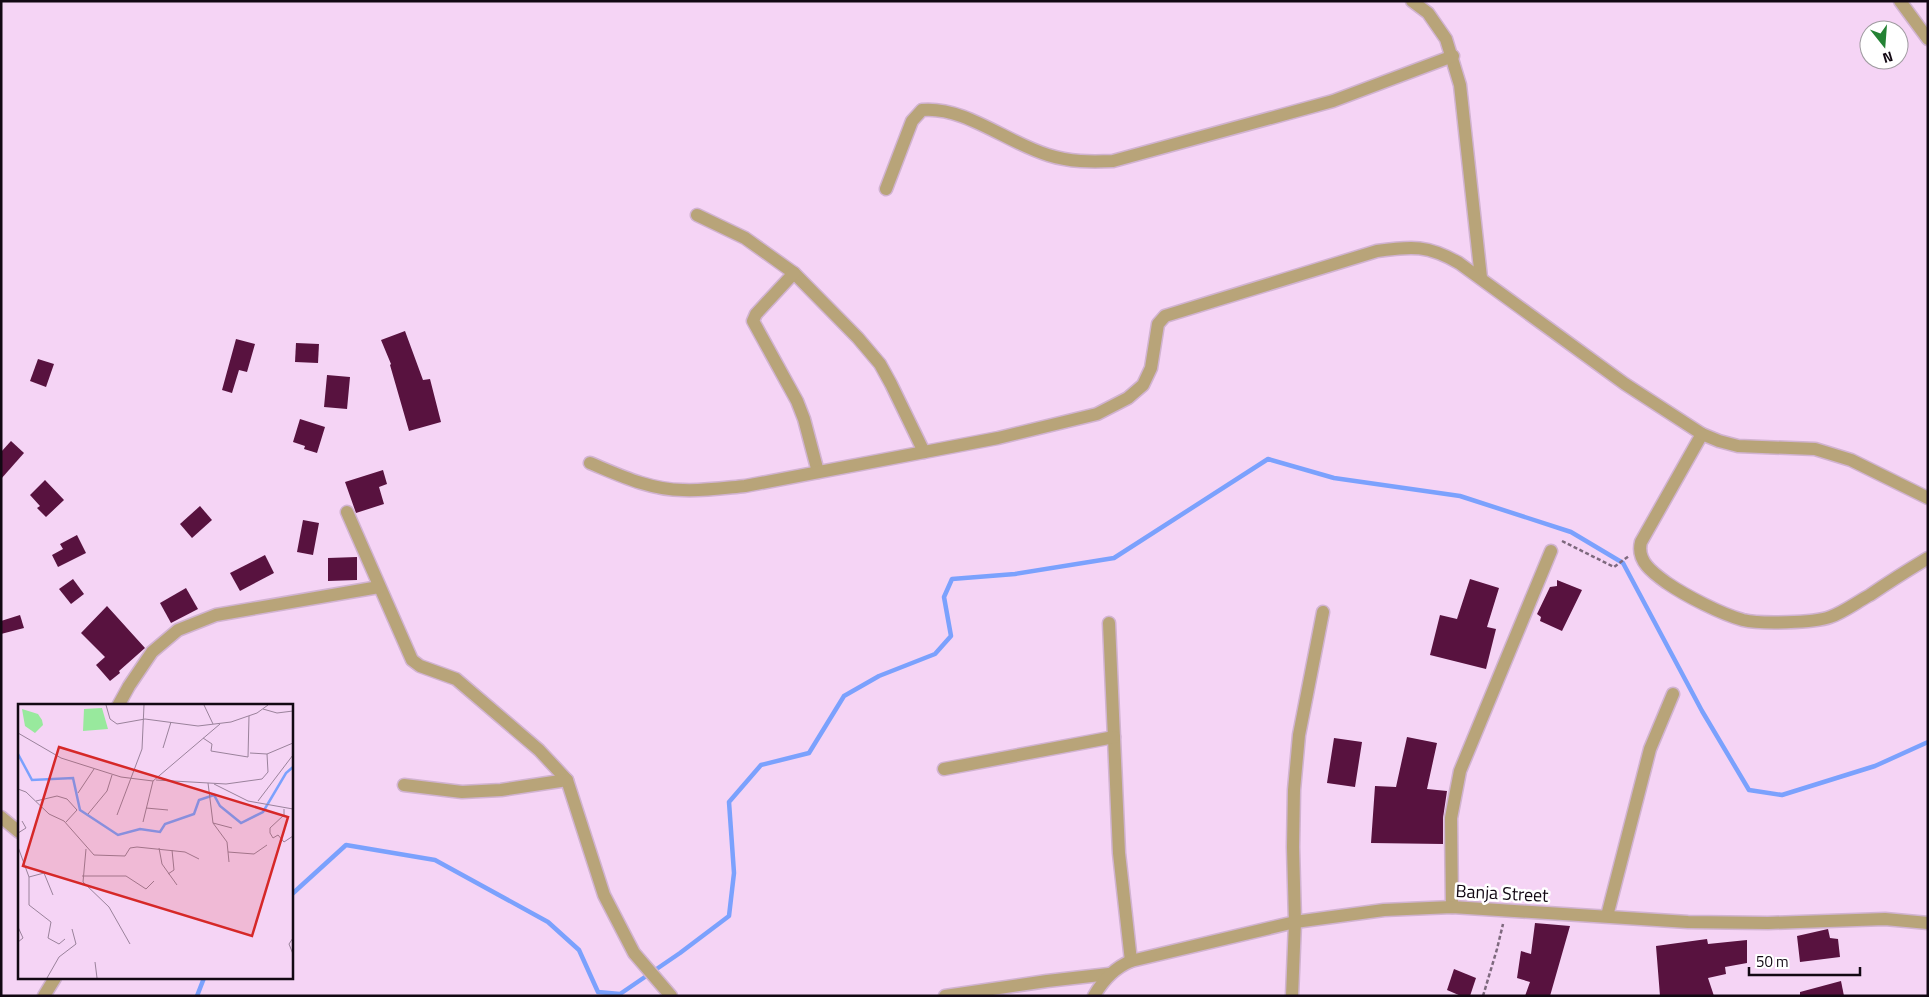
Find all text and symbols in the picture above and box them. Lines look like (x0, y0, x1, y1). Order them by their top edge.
north arrow (1859, 20, 1909, 70)
text: N (1880, 46, 1896, 69)
inset map (18, 704, 292, 980)
street label: Banja Street (1455, 877, 1550, 909)
scale bar (1749, 944, 1860, 976)
text: 50 m (1756, 950, 1789, 973)

